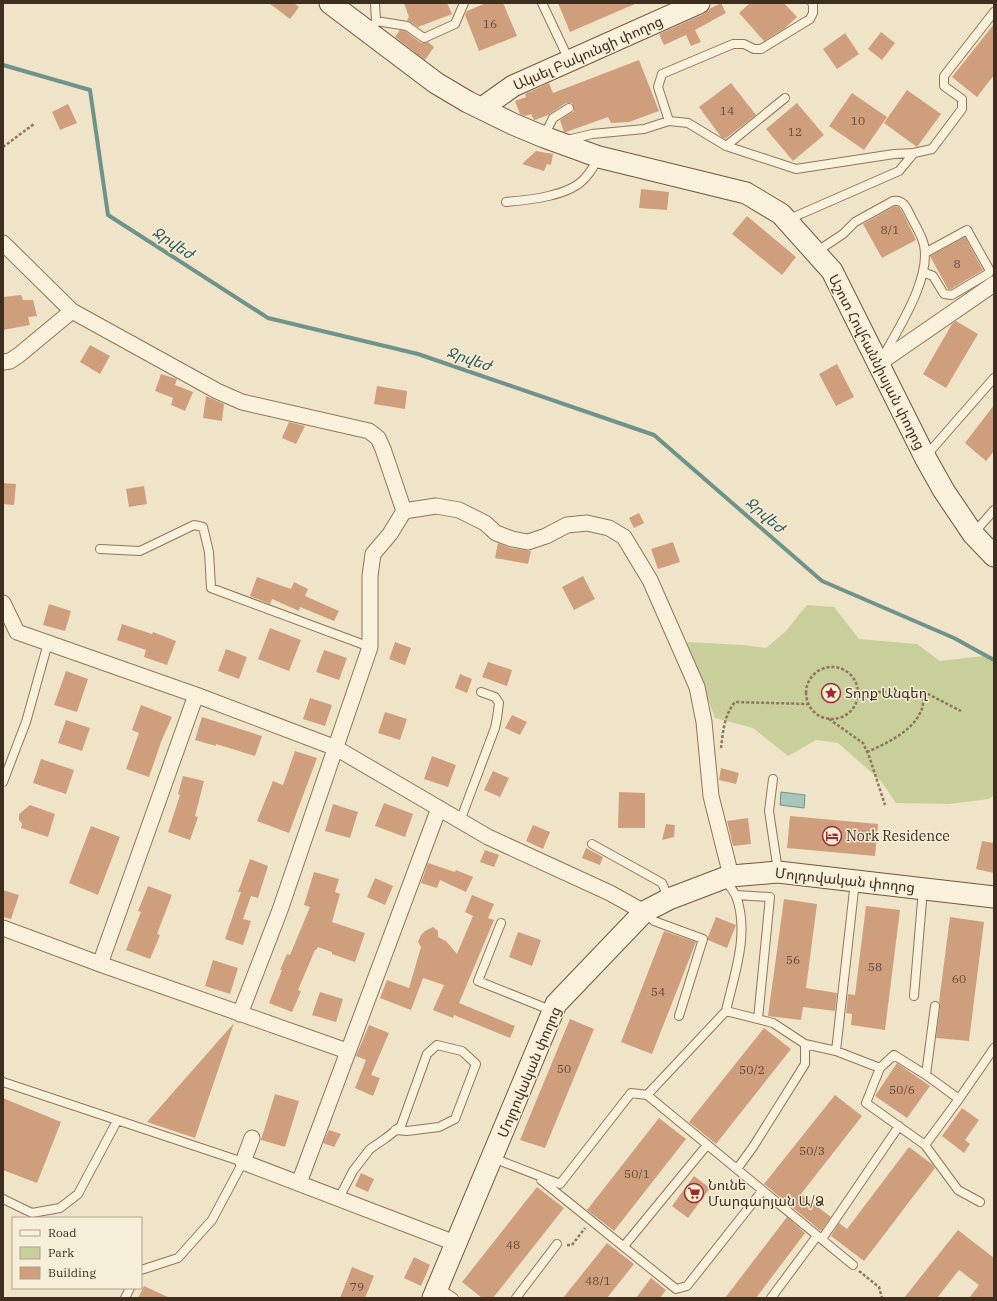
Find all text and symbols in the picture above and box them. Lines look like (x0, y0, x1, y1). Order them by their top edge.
street label: Ակսել Բակունցի փողոց (510, 12, 666, 94)
house number: 16 (483, 16, 497, 31)
house number: 14 (720, 103, 734, 118)
house number: 10 (851, 113, 865, 128)
house number: 12 (788, 124, 802, 139)
water label: Ջրվեժ (149, 222, 199, 264)
house number: 8/1 (881, 222, 899, 237)
house number: 8 (953, 256, 961, 271)
street label: Աշոտ Հովհաննիսյան փողոց (825, 271, 929, 453)
water label: Ջրվեժ (444, 342, 496, 376)
water label: Ջրվեժ (742, 492, 790, 538)
place icon: Տորք Անգեղ (820, 682, 842, 704)
place label: Տորք Անգեղ (845, 684, 928, 702)
hotel icon: Nork Residence (821, 825, 843, 847)
place label: Nork Residence (846, 827, 950, 845)
street label: Մոլդովական փողոց (774, 864, 916, 896)
house number: 56 (786, 952, 800, 967)
house number: 58 (868, 959, 882, 974)
house number: 60 (952, 971, 966, 986)
house number: 54 (651, 984, 665, 999)
street label: Մոլդովական փողոց (493, 1004, 565, 1140)
house number: 50 (557, 1061, 571, 1076)
house number: 50/2 (739, 1062, 765, 1077)
house number: 50/6 (889, 1082, 915, 1097)
house number: 50/3 (799, 1143, 825, 1158)
house number: 50/1 (624, 1166, 650, 1181)
place label: Նունե Մարգարյան Ա/Ձ (708, 1176, 824, 1210)
supermarket icon: Նունե Մարգարյան Ա/Ձ (683, 1182, 705, 1204)
legend (12, 1217, 142, 1289)
text: Road (48, 1225, 77, 1240)
house number: 48 (506, 1237, 520, 1252)
text: Park (48, 1245, 74, 1260)
text: Building (48, 1265, 96, 1280)
house number: 48/1 (585, 1273, 611, 1288)
house number: 79 (350, 1279, 364, 1294)

